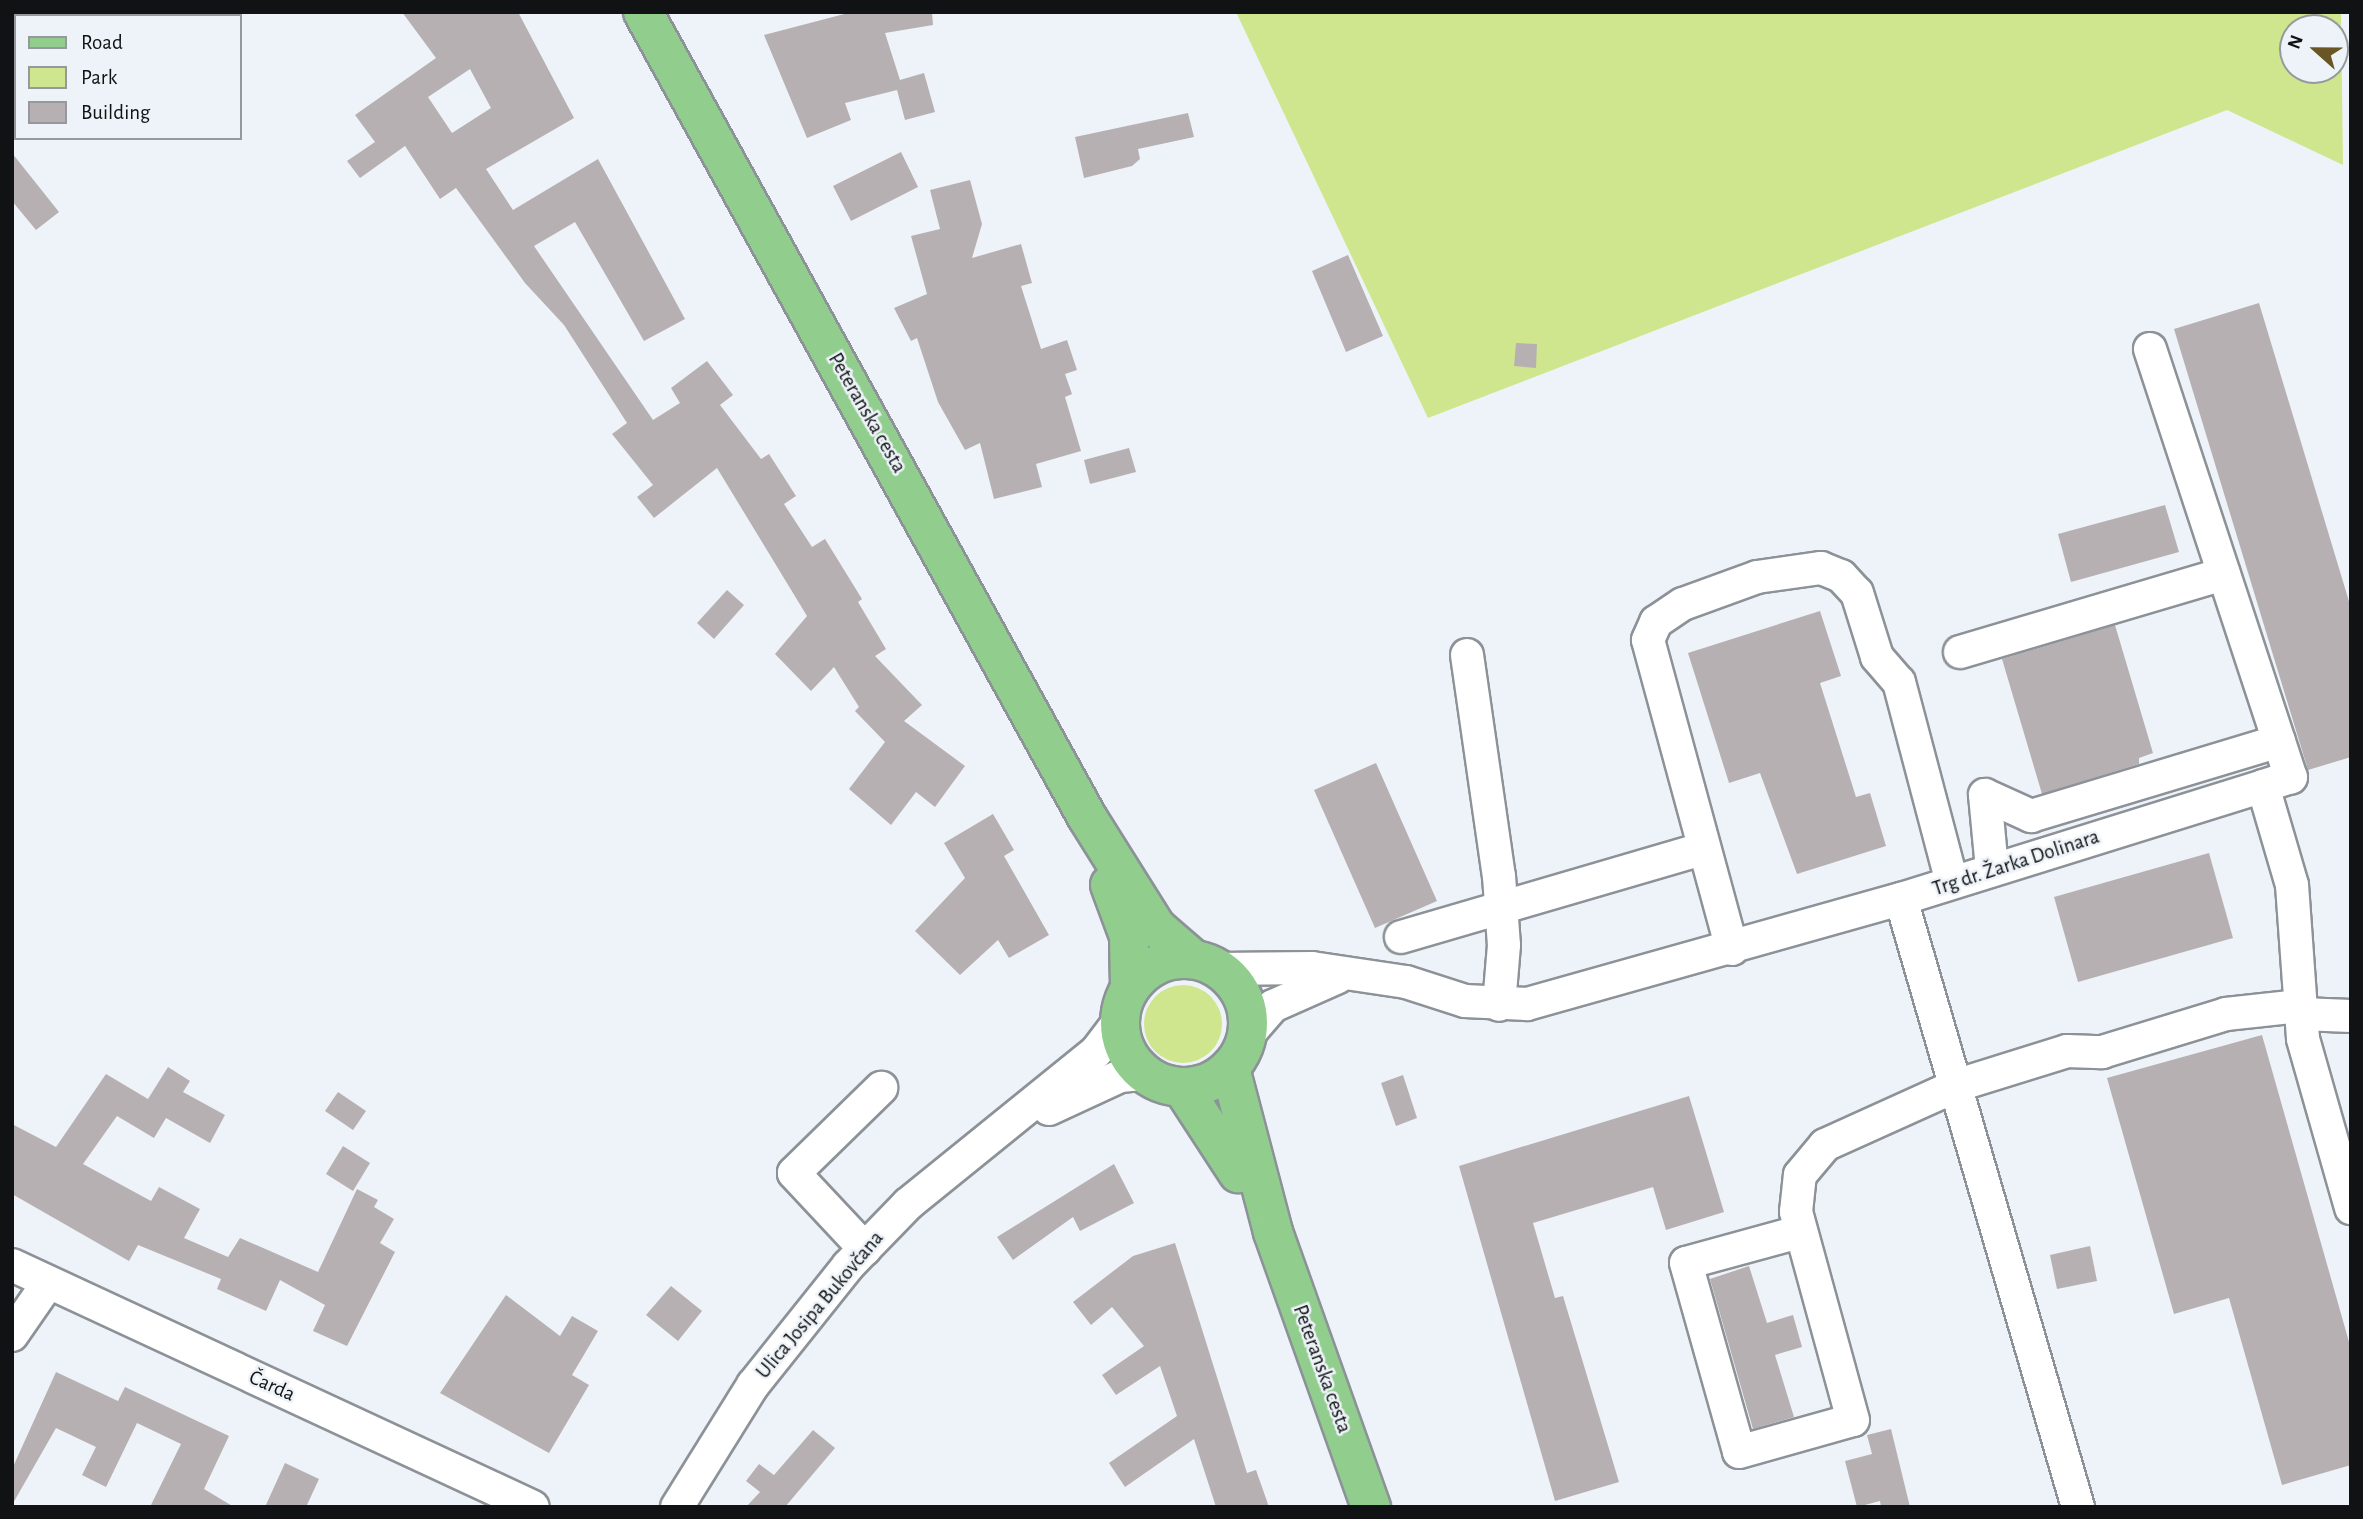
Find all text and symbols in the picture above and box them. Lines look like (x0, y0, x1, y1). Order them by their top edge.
legend (14, 14, 242, 140)
north arrow (2279, 14, 2349, 84)
text: Road (81, 32, 123, 53)
text: N (2285, 32, 2307, 52)
text: Park (81, 67, 117, 88)
text: Building (81, 102, 150, 123)
street label: Peteranska cesta (822, 348, 912, 478)
street label: Trg dr. Žarka Dolinara (1929, 824, 2103, 902)
street label: Ulica Josipa Bukovčana (751, 1226, 889, 1384)
street label: Peteranska cesta (1287, 1301, 1357, 1437)
street label: Čarda (245, 1365, 299, 1407)

